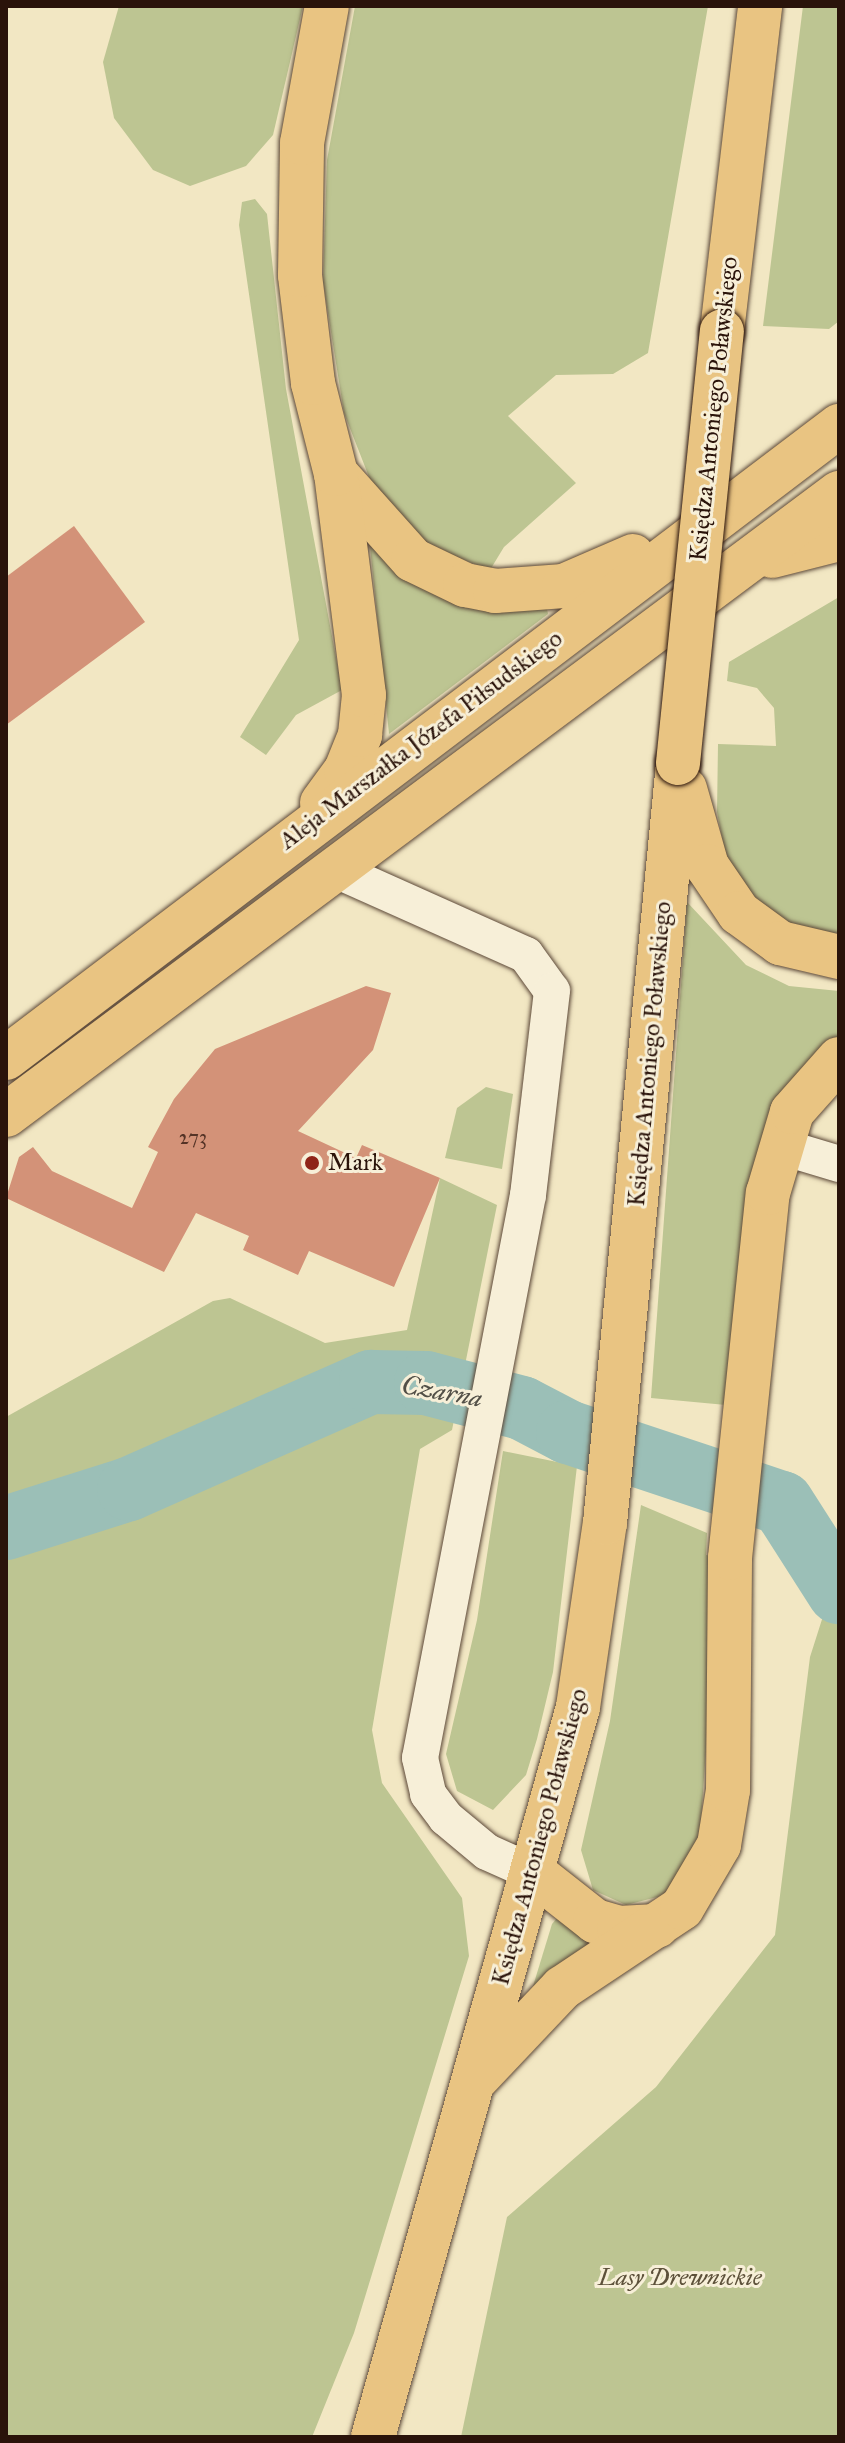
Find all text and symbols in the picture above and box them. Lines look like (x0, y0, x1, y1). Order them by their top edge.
street label: Księdza Antoniego Poławskiego (684, 255, 744, 563)
street label: Aleja Marszałka Józefa Piłsudskiego (274, 624, 568, 856)
street label: Księdza Antoniego Poławskiego (622, 900, 678, 1208)
house number: 273 (179, 1125, 207, 1149)
place label: Mark (328, 1149, 383, 1177)
marker: Mark (303, 1154, 321, 1172)
water label: Czarna (399, 1370, 485, 1414)
street label: Księdza Antoniego Poławskiego (486, 1685, 594, 1989)
park label: Lasy Drewnickie (598, 2264, 762, 2292)

